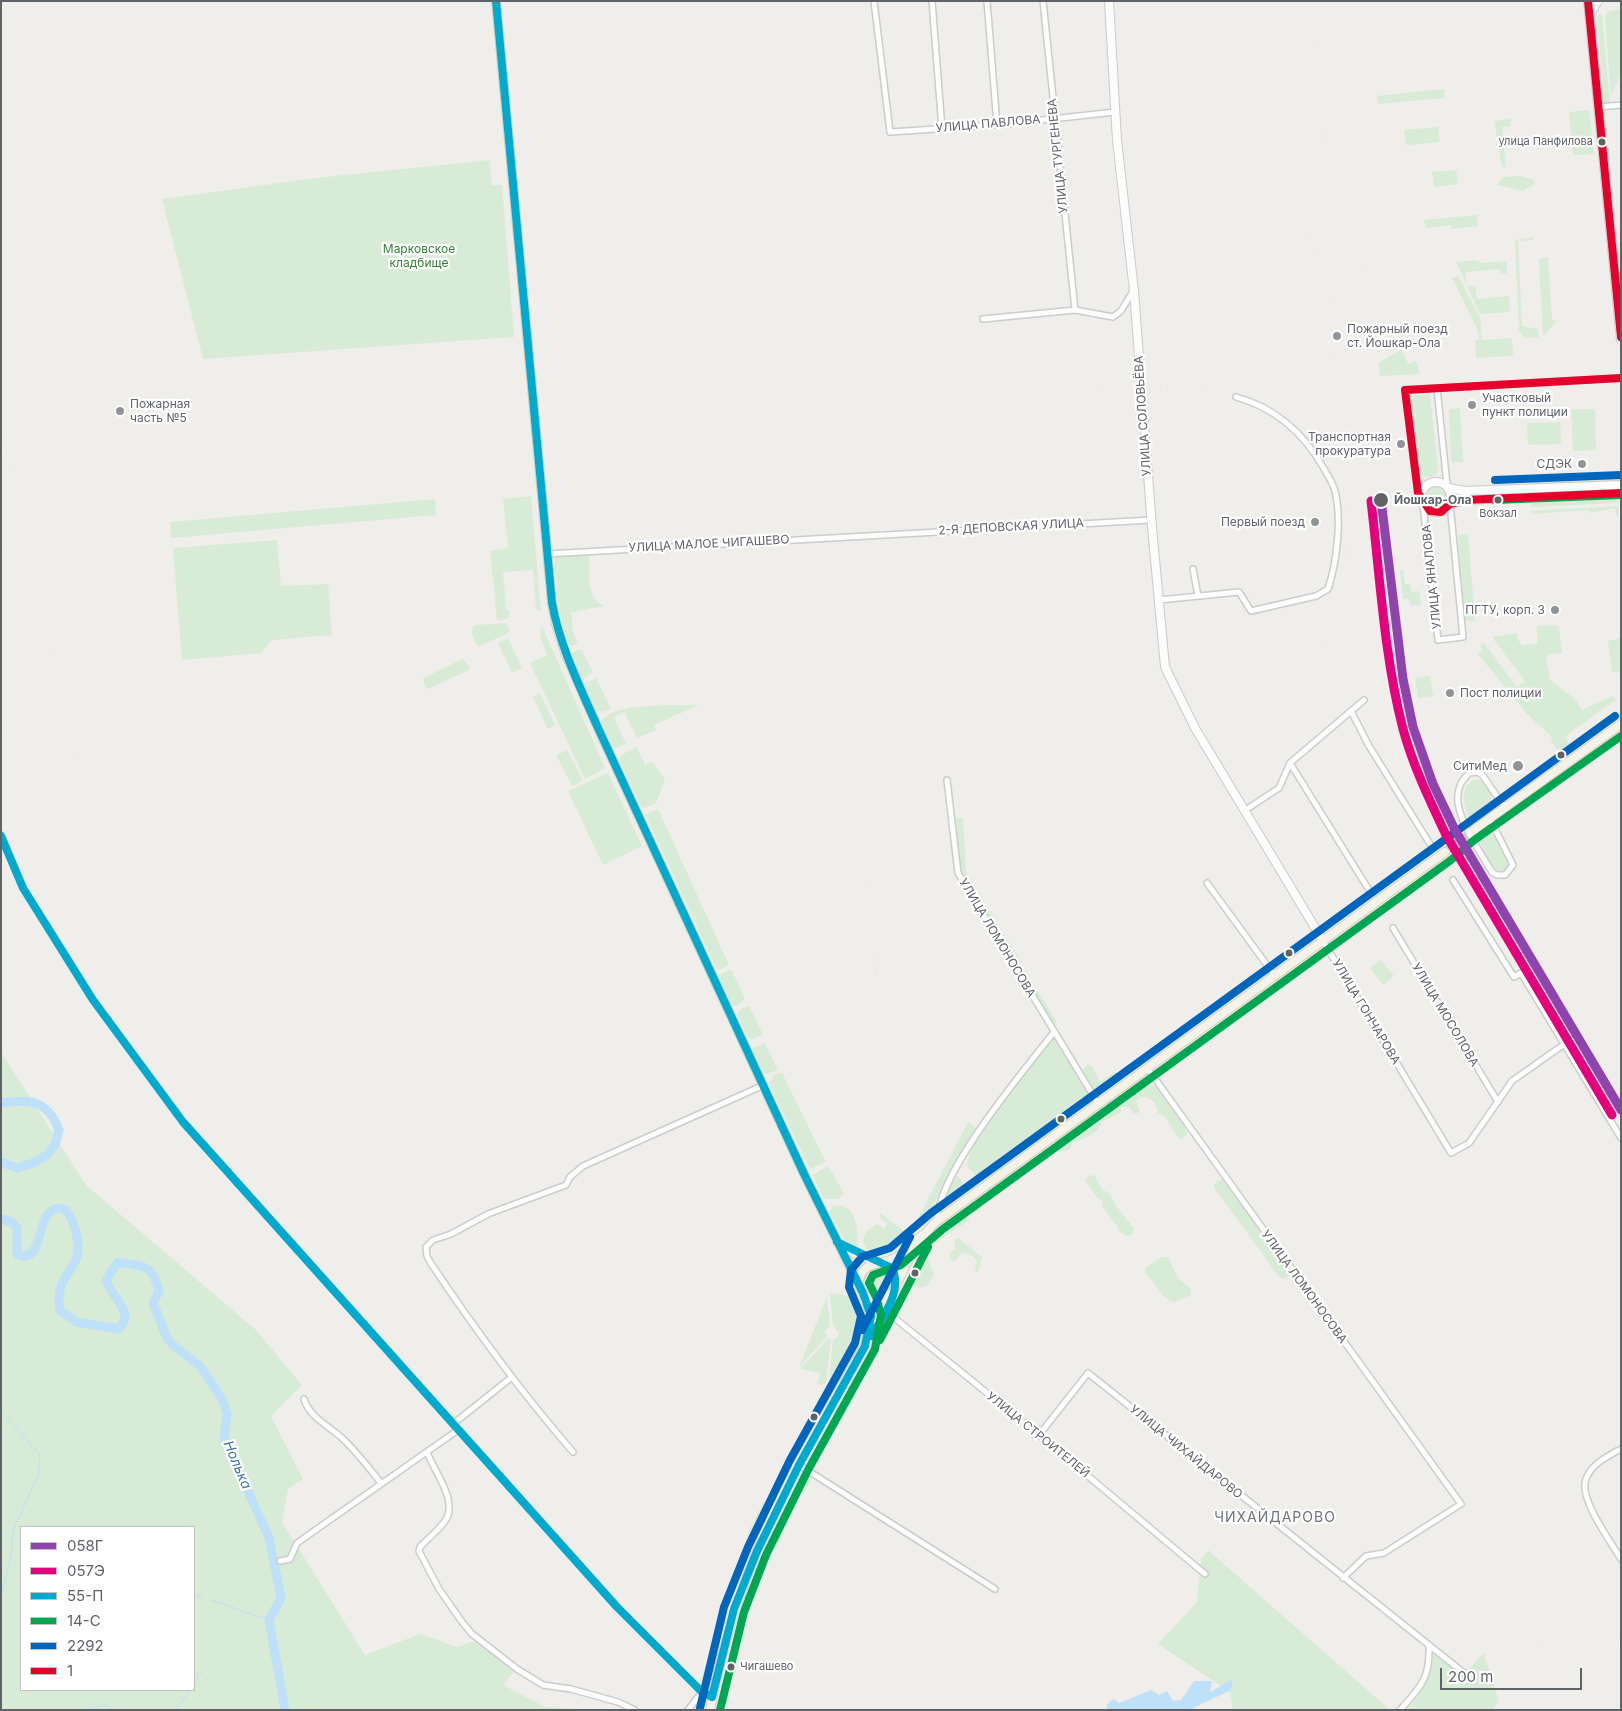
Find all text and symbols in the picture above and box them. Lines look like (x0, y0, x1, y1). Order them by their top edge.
street label: УЛИЦА ТУРГЕНЕВА (1045, 98, 1071, 214)
street label: УЛИЦА ПАВЛОВА (935, 112, 1041, 136)
place label: улица Панфилова (1498, 135, 1593, 149)
marker: улица Панфилова (1597, 137, 1607, 147)
park label: Марковское кладбище (383, 242, 455, 270)
place label: Пожарный поезд ст. Йошкар-Ола (1347, 322, 1448, 350)
marker: Пожарный поезд ст. Йошкар-Ола (1331, 330, 1343, 342)
street label: УЛИЦА СОЛОВЬЁВА (1132, 355, 1154, 477)
place label: Участковый пункт полиции (1482, 391, 1568, 419)
place label: Пожарная часть №5 (130, 397, 190, 425)
marker: Участковый пункт полиции (1466, 399, 1478, 411)
marker: Пожарная часть №5 (114, 405, 126, 417)
place label: Транспортная прокуратура (1308, 430, 1391, 458)
marker: Транспортная прокуратура (1395, 438, 1407, 450)
place label: СДЭК (1537, 457, 1572, 471)
marker: СДЭК (1576, 458, 1588, 470)
marker: Йошкар-Ола (1372, 491, 1390, 509)
place label: Йошкар-Ола (1394, 493, 1471, 507)
marker: Вокзал (1493, 495, 1503, 505)
place label: Вокзал (1479, 507, 1517, 521)
place label: Первый поезд (1221, 515, 1305, 529)
street label: 2-Я ДЕПОВСКАЯ УЛИЦА (938, 516, 1084, 538)
marker: Первый поезд (1309, 516, 1321, 528)
street label: УЛИЦА ЯНАЛОВА (1419, 524, 1445, 630)
street label: УЛИЦА МАЛОЕ ЧИГАШЕВО (628, 533, 790, 555)
place label: ПГТУ, корп. 3 (1465, 603, 1545, 617)
marker: ПГТУ, корп. 3 (1549, 604, 1561, 616)
place label: Пост полиции (1460, 686, 1542, 700)
marker: Пост полиции (1444, 687, 1456, 699)
unlabelled marker (1556, 750, 1566, 760)
place label: СитиМед (1453, 759, 1507, 773)
marker: СитиМед (1511, 759, 1525, 773)
street label: УЛИЦА ЛОМОНОСОВА (956, 876, 1038, 1000)
unlabelled marker (1284, 948, 1294, 958)
street label: УЛИЦА ГОНЧАРОВА (1329, 957, 1403, 1067)
street label: УЛИЦА МОСОЛОВА (1408, 961, 1482, 1069)
unlabelled marker (1056, 1114, 1066, 1124)
street label: УЛИЦА ЛОМОНОСОВА (1258, 1228, 1350, 1346)
unlabelled marker (910, 1268, 920, 1278)
street label: УЛИЦА СТРОИТЕЛЕЙ (984, 1389, 1092, 1481)
street label: УЛИЦА ЧИХАЙДАРОВО (1127, 1402, 1245, 1502)
unlabelled marker (809, 1412, 819, 1422)
water label: Нолька (219, 1438, 255, 1492)
district label: ЧИХАЙДАРОВО (1213, 1510, 1337, 1526)
legend (20, 1526, 195, 1691)
text: 058Г (67, 1536, 104, 1555)
text: 057Э (67, 1561, 105, 1580)
text: 55-П (67, 1586, 103, 1605)
text: 14-С (67, 1611, 101, 1630)
text: 2292 (67, 1636, 104, 1655)
scale bar (1442, 1658, 1584, 1690)
place label: Чигашево (740, 1660, 793, 1674)
text: 1 (67, 1661, 73, 1680)
marker: Чигашево (726, 1662, 736, 1672)
text: 200 m (1448, 1667, 1493, 1686)

